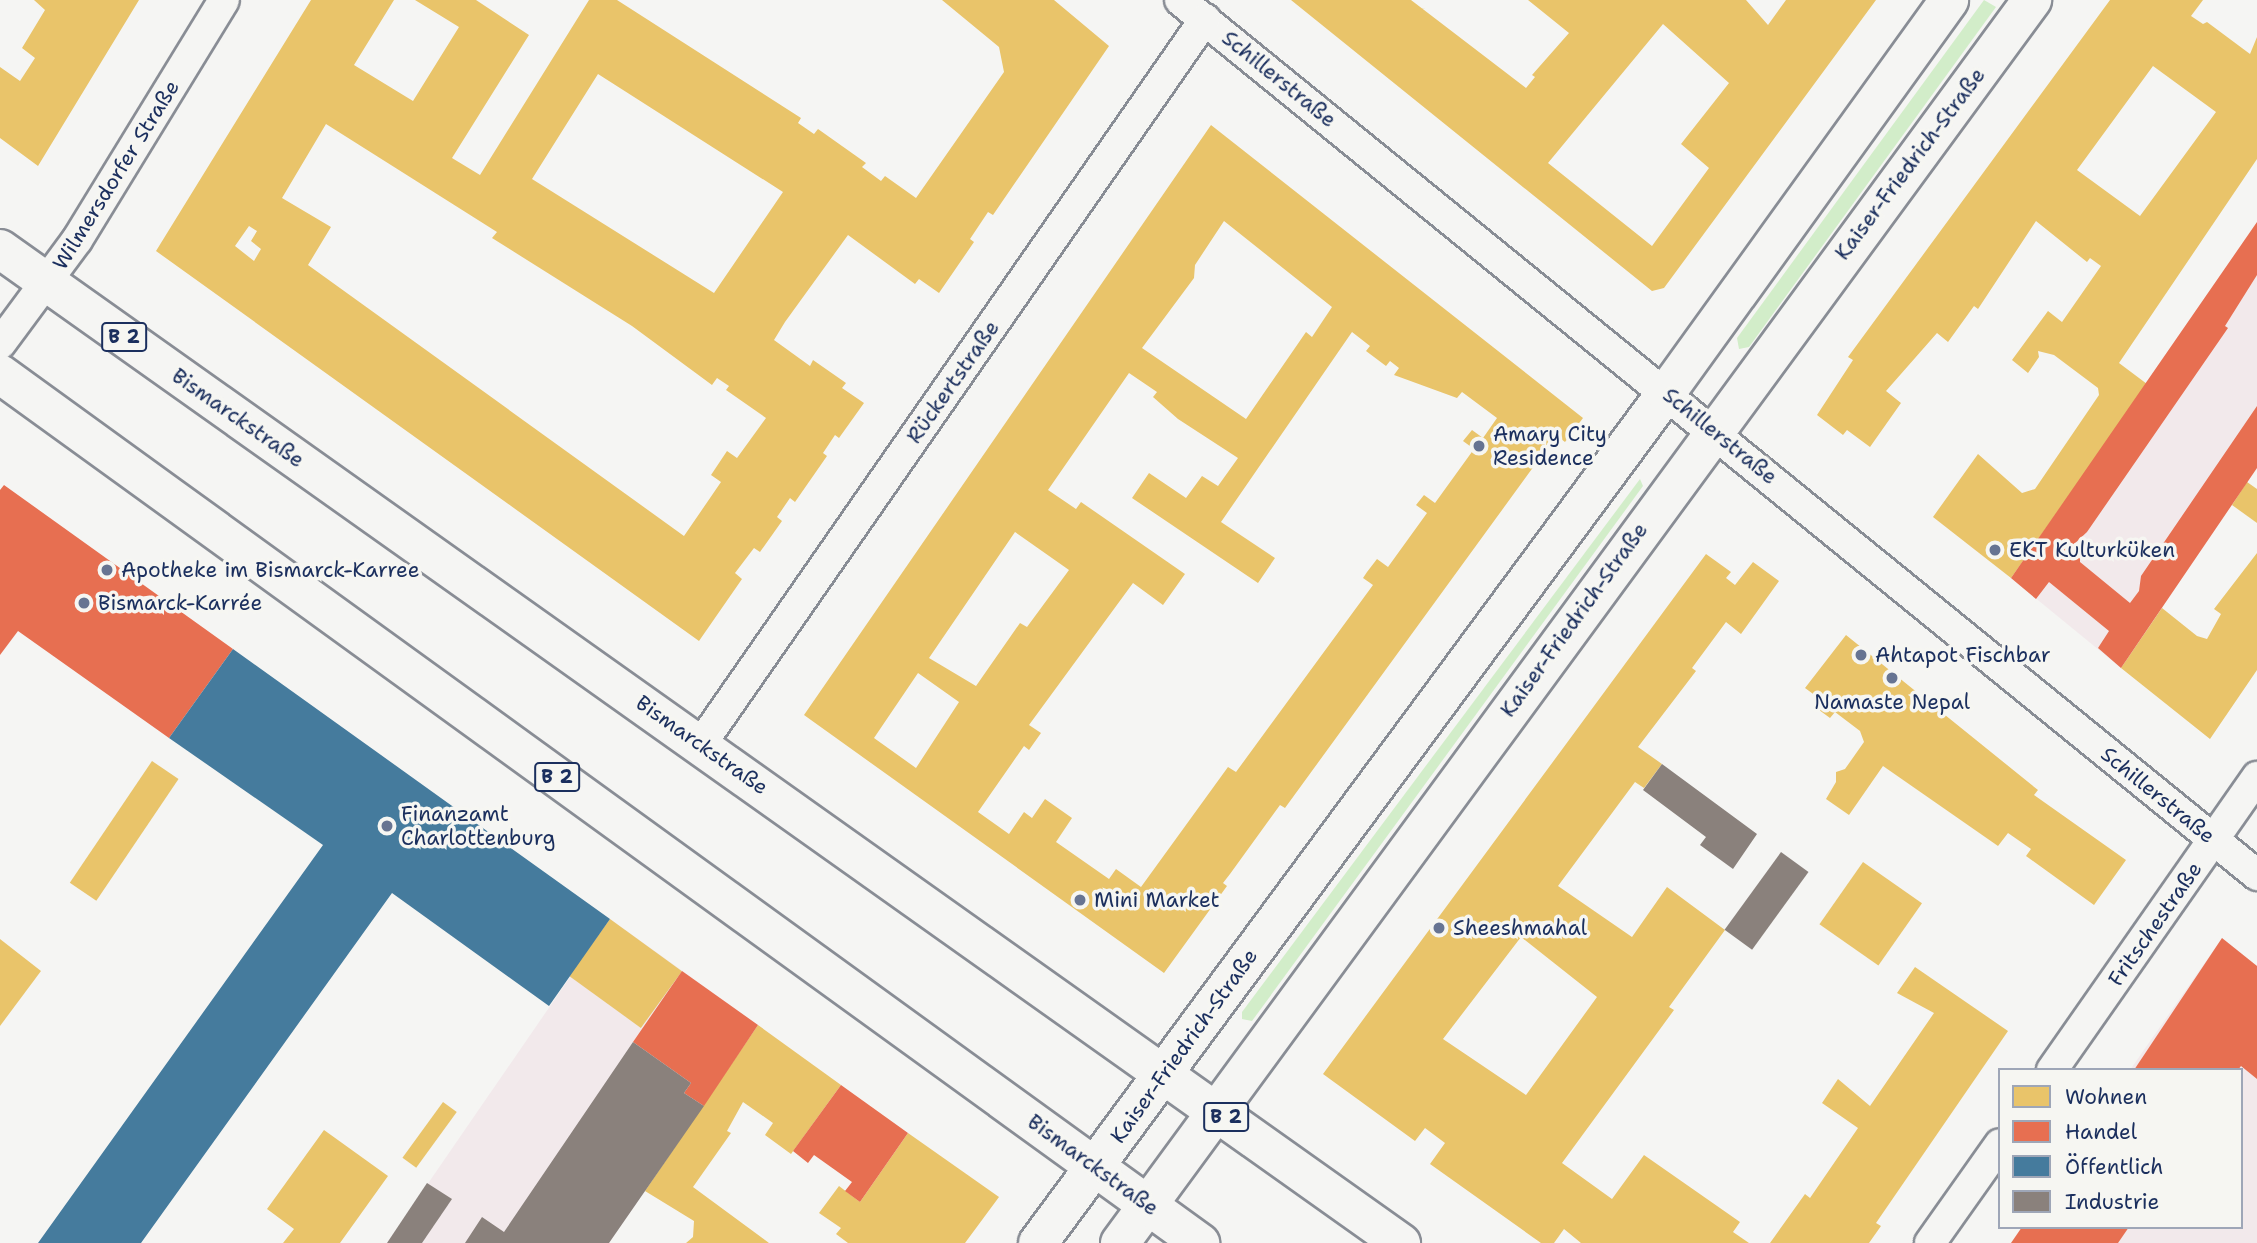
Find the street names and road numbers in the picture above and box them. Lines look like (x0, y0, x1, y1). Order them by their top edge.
street label: Schillerstraße (1217, 25, 1341, 133)
street label: Kaiser-Friedrich-Straße (1830, 63, 1990, 265)
street label: Wilmersdorfer Straße (47, 76, 185, 274)
street label: Rückertstraße (901, 316, 1005, 448)
road number: B 2 (100, 322, 148, 352)
street label: Bismarckstraße (167, 363, 309, 473)
street label: Schillerstraße (1658, 382, 1782, 490)
street label: Kaiser-Friedrich-Straße (1495, 518, 1653, 722)
street label: Bismarckstraße (631, 690, 773, 800)
street label: Schillerstraße (2096, 741, 2220, 849)
road number: B 2 (532, 762, 582, 792)
street label: Fritschestraße (2103, 857, 2207, 991)
street label: Kaiser-Friedrich-Straße (1105, 944, 1263, 1148)
road number: B 2 (1202, 1102, 1250, 1133)
street label: Bismarckstraße (1023, 1109, 1163, 1221)

